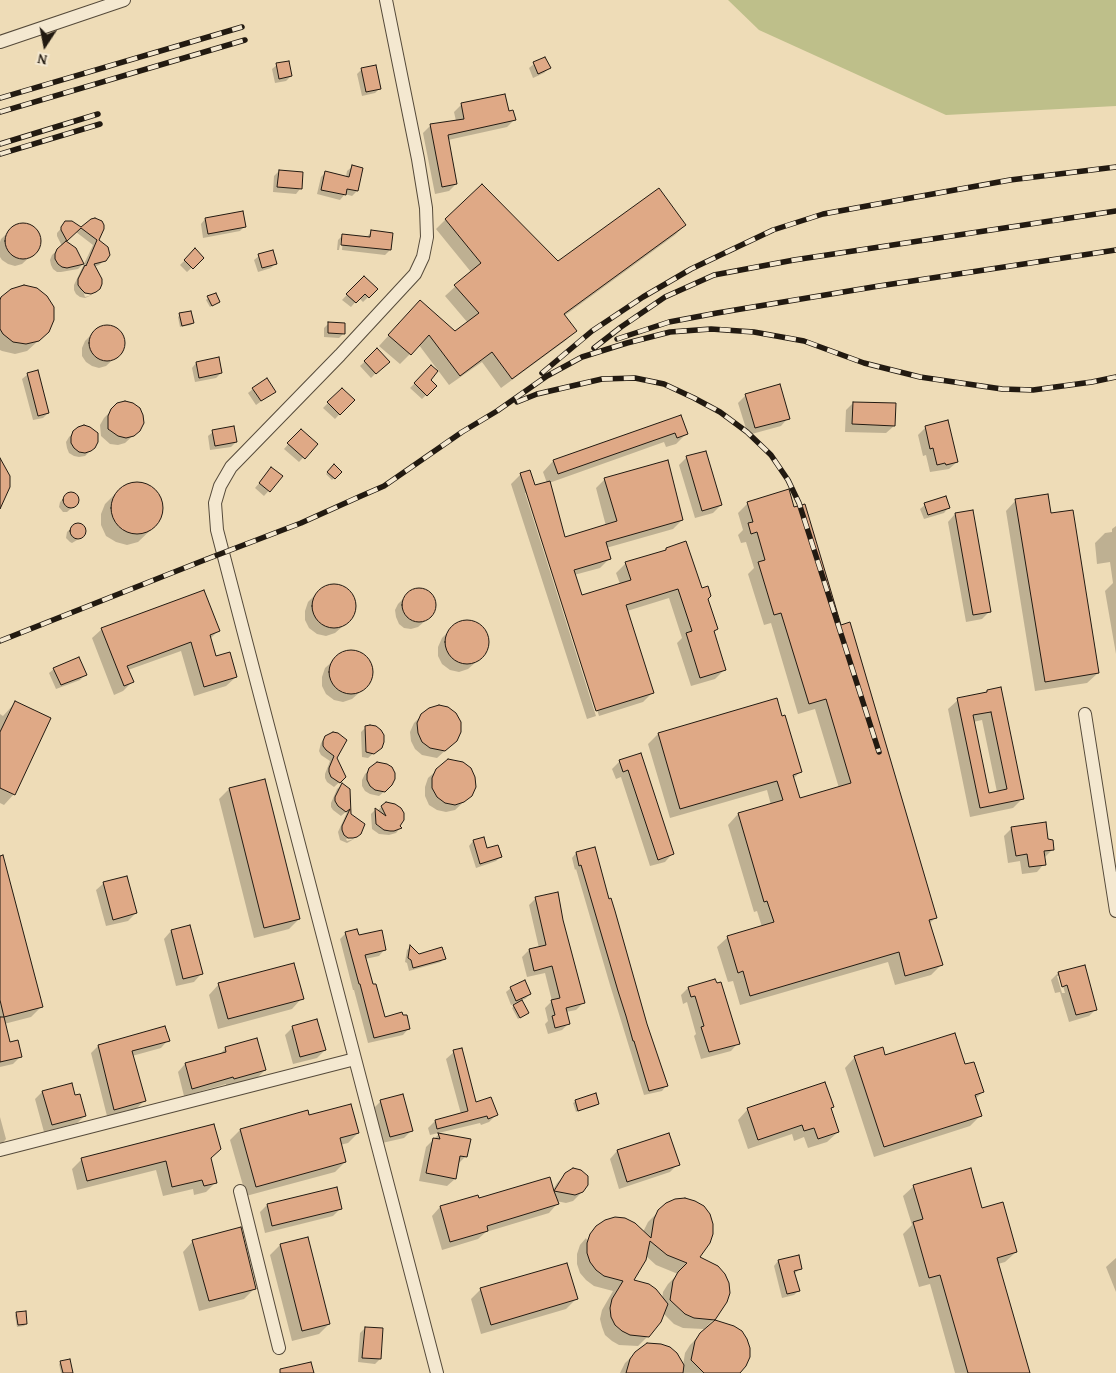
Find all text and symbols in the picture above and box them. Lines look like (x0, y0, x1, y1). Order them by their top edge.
north arrow (20, 20, 70, 70)
text: N (36, 49, 49, 70)

